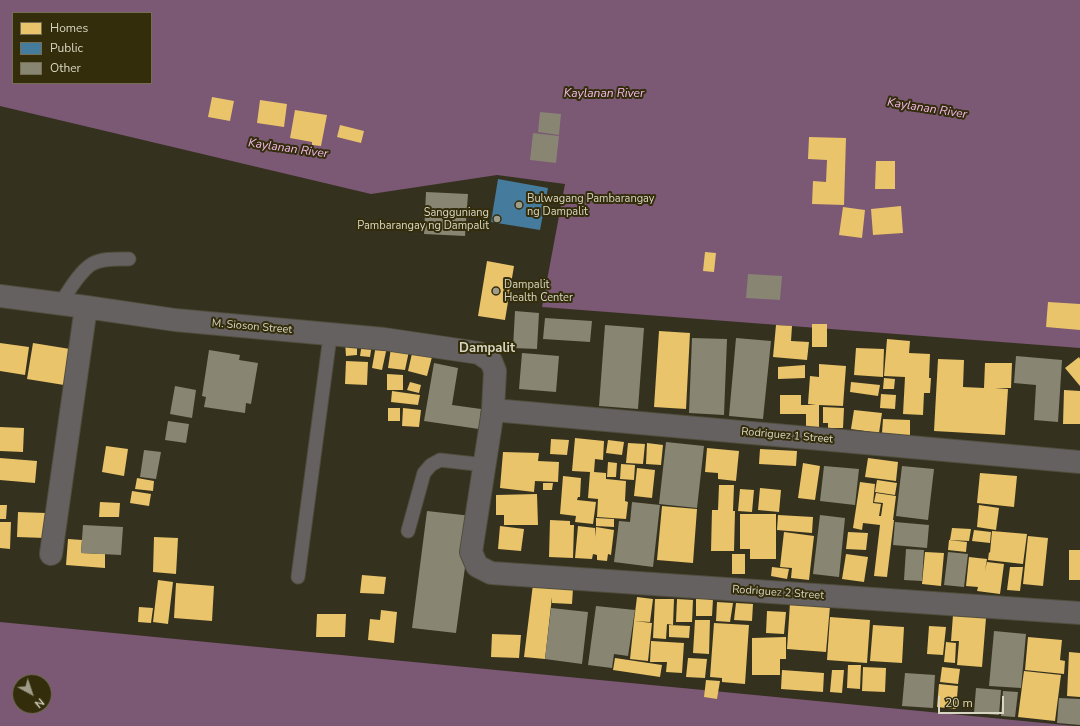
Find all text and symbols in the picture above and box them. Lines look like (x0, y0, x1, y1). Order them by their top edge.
legend (12, 12, 152, 84)
text: Homes (50, 20, 88, 36)
text: Public (50, 40, 83, 56)
text: Other (50, 60, 81, 76)
water label: Kaylanan River (564, 87, 644, 101)
water label: Kaylanan River (886, 96, 968, 122)
water label: Kaylanan River (247, 136, 329, 162)
place label: Bulwagang Pambarangay ng Dampalit (527, 192, 655, 218)
marker: Bulwagang Pambarangay ng Dampalit (514, 200, 524, 210)
place label: Sangguniang Pambarangay ng Dampalit (357, 206, 489, 232)
marker: Sangguniang Pambarangay ng Dampalit (492, 214, 502, 224)
place label: Dampalit Health Center (504, 278, 573, 304)
marker: Dampalit Health Center (491, 286, 501, 296)
street label: M. Sioson Street (211, 317, 293, 337)
district label: Dampalit (459, 341, 515, 357)
street label: Rodriguez 1 Street (741, 425, 833, 447)
street label: Rodriguez 2 Street (732, 583, 824, 603)
north arrow (12, 674, 52, 714)
scale bar (940, 688, 1006, 714)
text: N (31, 694, 47, 711)
text: 20 m (945, 695, 973, 711)

